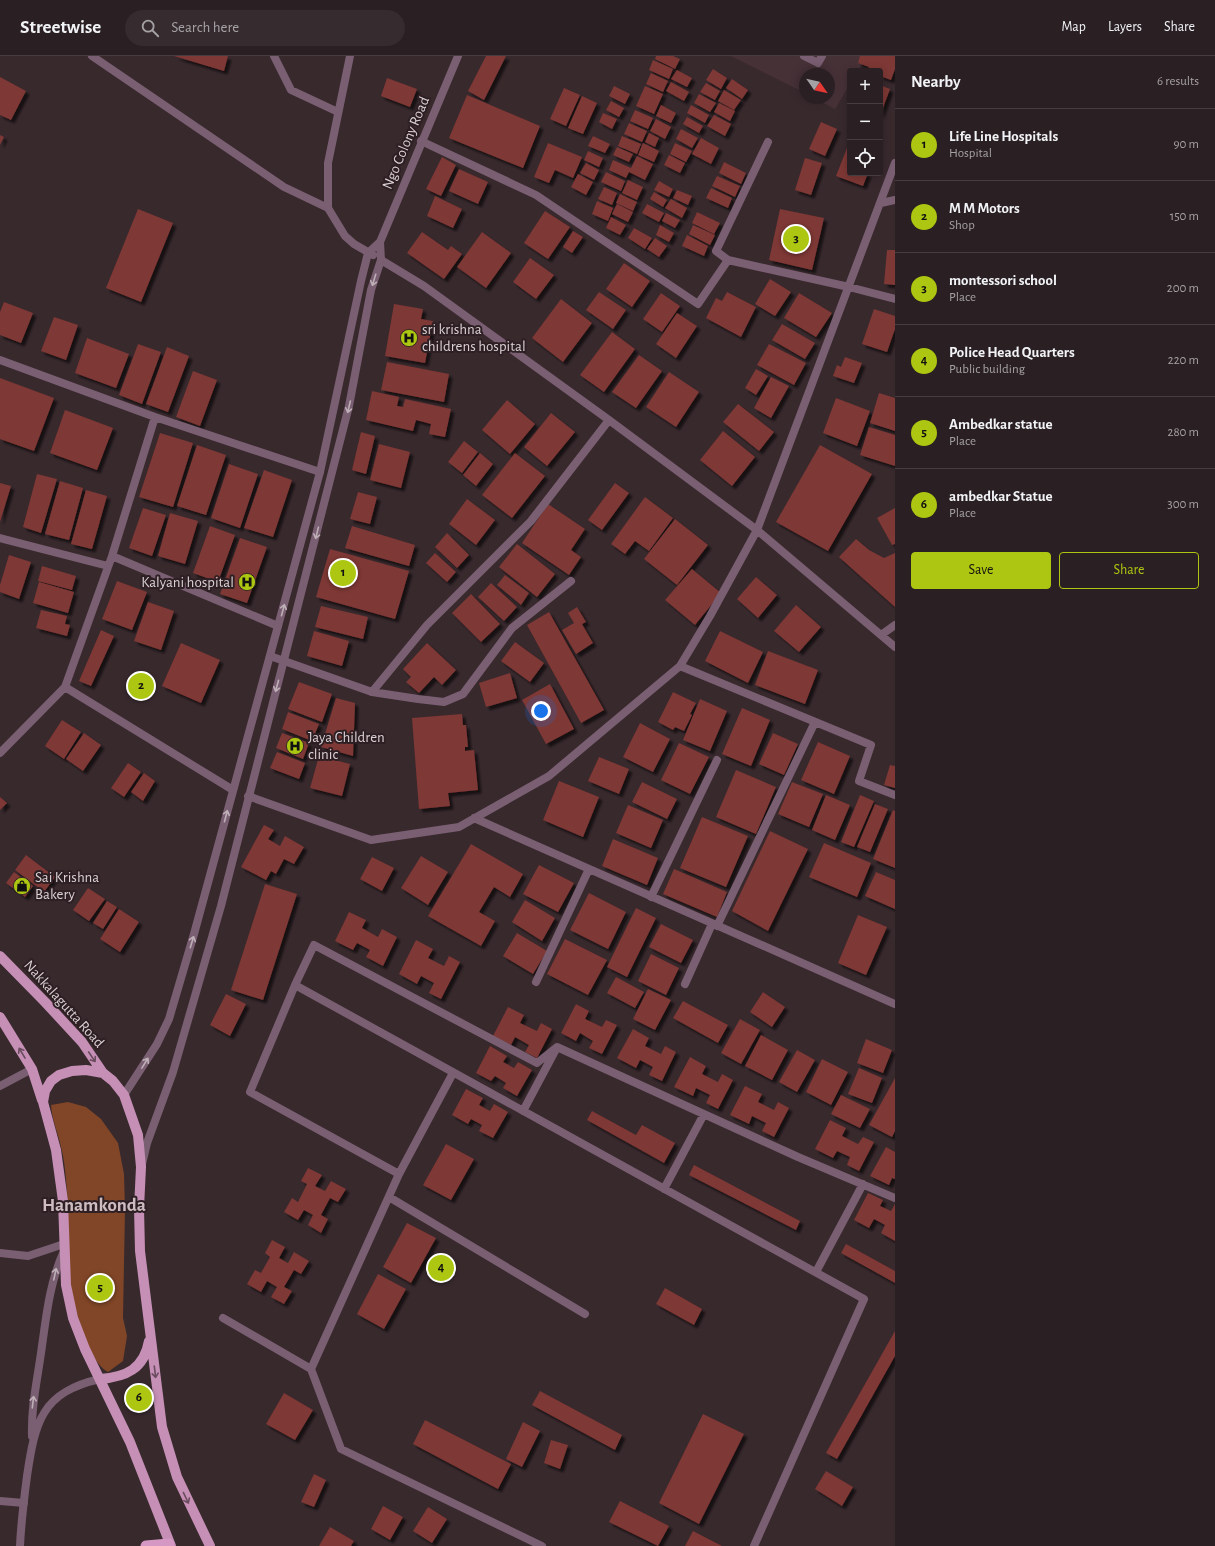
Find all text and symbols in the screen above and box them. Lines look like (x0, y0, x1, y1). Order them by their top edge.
search box (125, 10, 405, 46)
icon: search (139, 17, 161, 39)
text: Streetwise (20, 18, 101, 37)
text: Search here (171, 20, 239, 35)
text: Map (1061, 20, 1086, 34)
text: Layers (1108, 20, 1142, 34)
text: Share (1164, 20, 1195, 34)
north arrow (799, 68, 835, 104)
map controls (847, 68, 883, 176)
button: + (847, 68, 883, 104)
text: Nearby (911, 73, 961, 90)
text: 6 results (1157, 75, 1199, 88)
street label: Ngo Colony Road (380, 94, 432, 191)
button: − (847, 104, 883, 140)
text: Life Line Hospitals (949, 129, 1058, 144)
text: 1 (922, 138, 926, 151)
text: 90 m (1173, 138, 1199, 151)
button: locate (847, 140, 883, 176)
text: Hospital (949, 147, 992, 160)
text: M M Motors (949, 201, 1020, 216)
text: 2 (921, 210, 927, 223)
text: 150 m (1170, 210, 1199, 223)
text: Shop (949, 219, 975, 232)
pin: 3 (783, 224, 809, 254)
one-way arrow (370, 273, 377, 286)
text: montessori school (949, 273, 1057, 288)
text: 3 (921, 282, 927, 295)
text: 200 m (1167, 282, 1199, 295)
text: Place (949, 291, 976, 304)
place label: sri krishna childrens hospital (422, 322, 526, 354)
hospital icon: sri krishna childrens hospital (399, 328, 419, 348)
text: Police Head Quarters (949, 345, 1075, 360)
text: 4 (921, 354, 927, 367)
text: 220 m (1168, 354, 1199, 367)
text: Public building (949, 363, 1025, 376)
one-way arrow (344, 400, 352, 413)
text: Ambedkar statue (949, 417, 1053, 432)
text: 5 (921, 426, 927, 439)
text: 280 m (1168, 426, 1199, 439)
text: Place (949, 435, 976, 448)
text: ambedkar Statue (949, 489, 1053, 504)
text: 6 (921, 498, 927, 511)
text: 300 m (1167, 498, 1199, 511)
text: Place (949, 507, 976, 520)
one-way arrow (312, 526, 320, 539)
button: Save (911, 552, 1051, 589)
button: Share (1059, 552, 1199, 589)
pin: 1 (330, 558, 356, 588)
hospital icon: Kalyani hospital (237, 572, 257, 592)
place label: Kalyani hospital (141, 575, 234, 590)
one-way arrow (279, 604, 287, 617)
pin: 2 (128, 671, 154, 701)
one-way arrow (273, 679, 280, 692)
your location (531, 701, 551, 721)
place label: Jaya Children clinic (308, 730, 385, 762)
hospital icon: Jaya Children clinic (285, 736, 305, 756)
one-way arrow (222, 810, 230, 823)
place label: Sai Krishna Bakery (35, 870, 99, 902)
shop icon: Sai Krishna Bakery (12, 876, 32, 896)
one-way arrow (189, 936, 196, 949)
street label: Nakkalagutta Road (21, 958, 107, 1051)
one-way arrow (18, 1047, 26, 1059)
one-way arrow (88, 1051, 96, 1062)
one-way arrow (142, 1057, 150, 1069)
district label: Hanamkonda (42, 1196, 146, 1215)
pin: 4 (428, 1253, 454, 1283)
one-way arrow (51, 1268, 59, 1281)
pin: 5 (87, 1273, 113, 1303)
one-way arrow (151, 1365, 159, 1378)
pin: 6 (126, 1383, 152, 1413)
one-way arrow (30, 1396, 37, 1409)
one-way arrow (183, 1491, 190, 1503)

